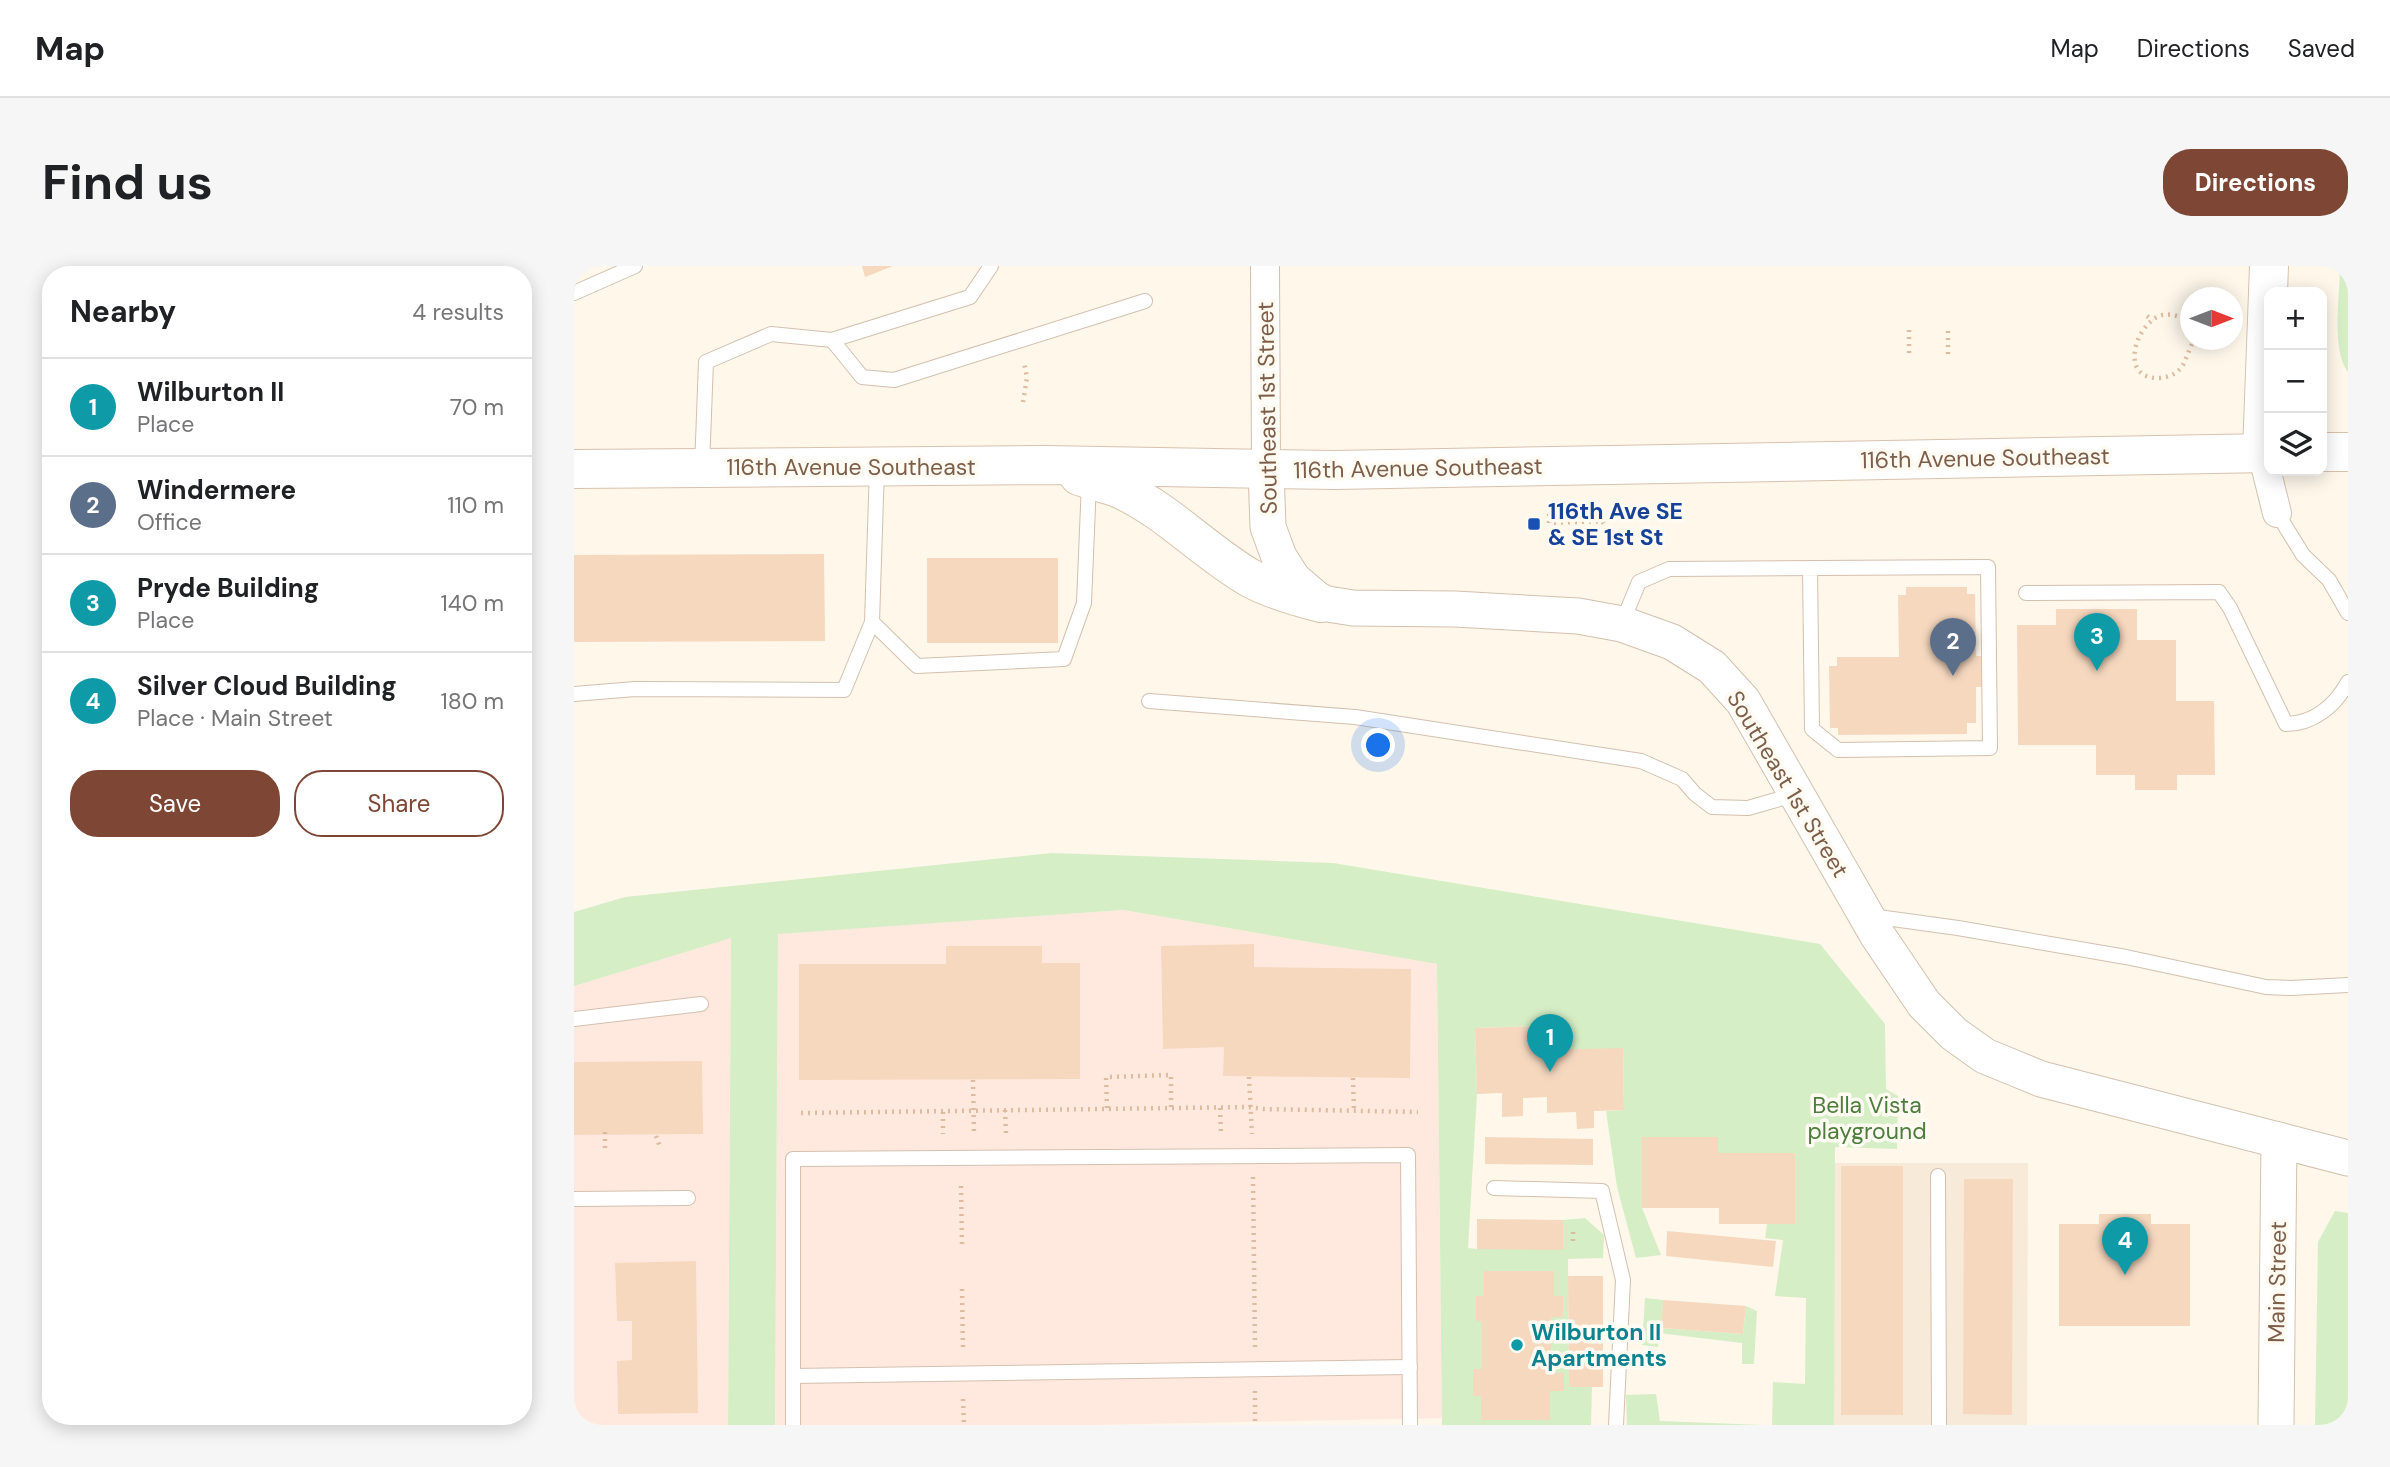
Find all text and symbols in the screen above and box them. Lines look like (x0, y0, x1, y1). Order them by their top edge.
text: Map (35, 27, 105, 70)
text: Map (2051, 33, 2099, 64)
text: Directions (2137, 33, 2250, 64)
text: Saved (2288, 33, 2355, 64)
button: Directions (2163, 149, 2348, 216)
text: Find us (42, 150, 213, 214)
north arrow (2180, 287, 2243, 350)
map controls (2264, 287, 2327, 476)
button: + (2264, 287, 2327, 350)
text: Nearby (70, 292, 176, 331)
text: 4 results (412, 297, 504, 327)
street label: Southeast 1st Street (1250, 301, 1284, 515)
button: − (2264, 350, 2327, 413)
text: Wilburton II (137, 375, 284, 409)
text: 1 (89, 392, 97, 422)
text: 70 m (450, 392, 504, 422)
text: Place (137, 409, 194, 439)
button: layers (2264, 413, 2327, 476)
street label: 116th Avenue Southeast (1860, 441, 2110, 475)
street label: 116th Avenue Southeast (1293, 451, 1543, 485)
street label: 116th Avenue Southeast (726, 452, 976, 482)
text: Windermere (137, 473, 296, 507)
text: 2 (86, 490, 100, 520)
text: 110 m (447, 490, 504, 520)
place label: 116th Ave SE & SE 1st St (1548, 496, 1683, 552)
text: Office (137, 507, 202, 537)
marker: 116th Ave SE & SE 1st St (1526, 516, 1542, 532)
text: Pryde Building (137, 571, 319, 605)
text: 3 (86, 588, 100, 618)
text: 140 m (441, 588, 504, 618)
text: Place (137, 605, 194, 635)
pin: 3 (2074, 613, 2120, 671)
pin: 2 (1930, 618, 1976, 676)
text: Silver Cloud Building (137, 669, 397, 703)
street label: Southeast 1st Street (1720, 685, 1856, 883)
text: 4 (86, 686, 100, 716)
text: 180 m (440, 686, 504, 716)
text: Place · Main Street (137, 703, 333, 733)
your location (1361, 728, 1395, 762)
button: Save (70, 770, 280, 837)
button: Share (294, 770, 504, 837)
pin: 1 (1527, 1014, 1573, 1072)
park label: Bella Vista playground (1807, 1090, 1927, 1146)
pin: 4 (2102, 1217, 2148, 1275)
street label: Main Street (2261, 1221, 2293, 1343)
place label: Wilburton II Apartments (1531, 1317, 1667, 1373)
marker: Wilburton II Apartments (1509, 1337, 1525, 1353)

